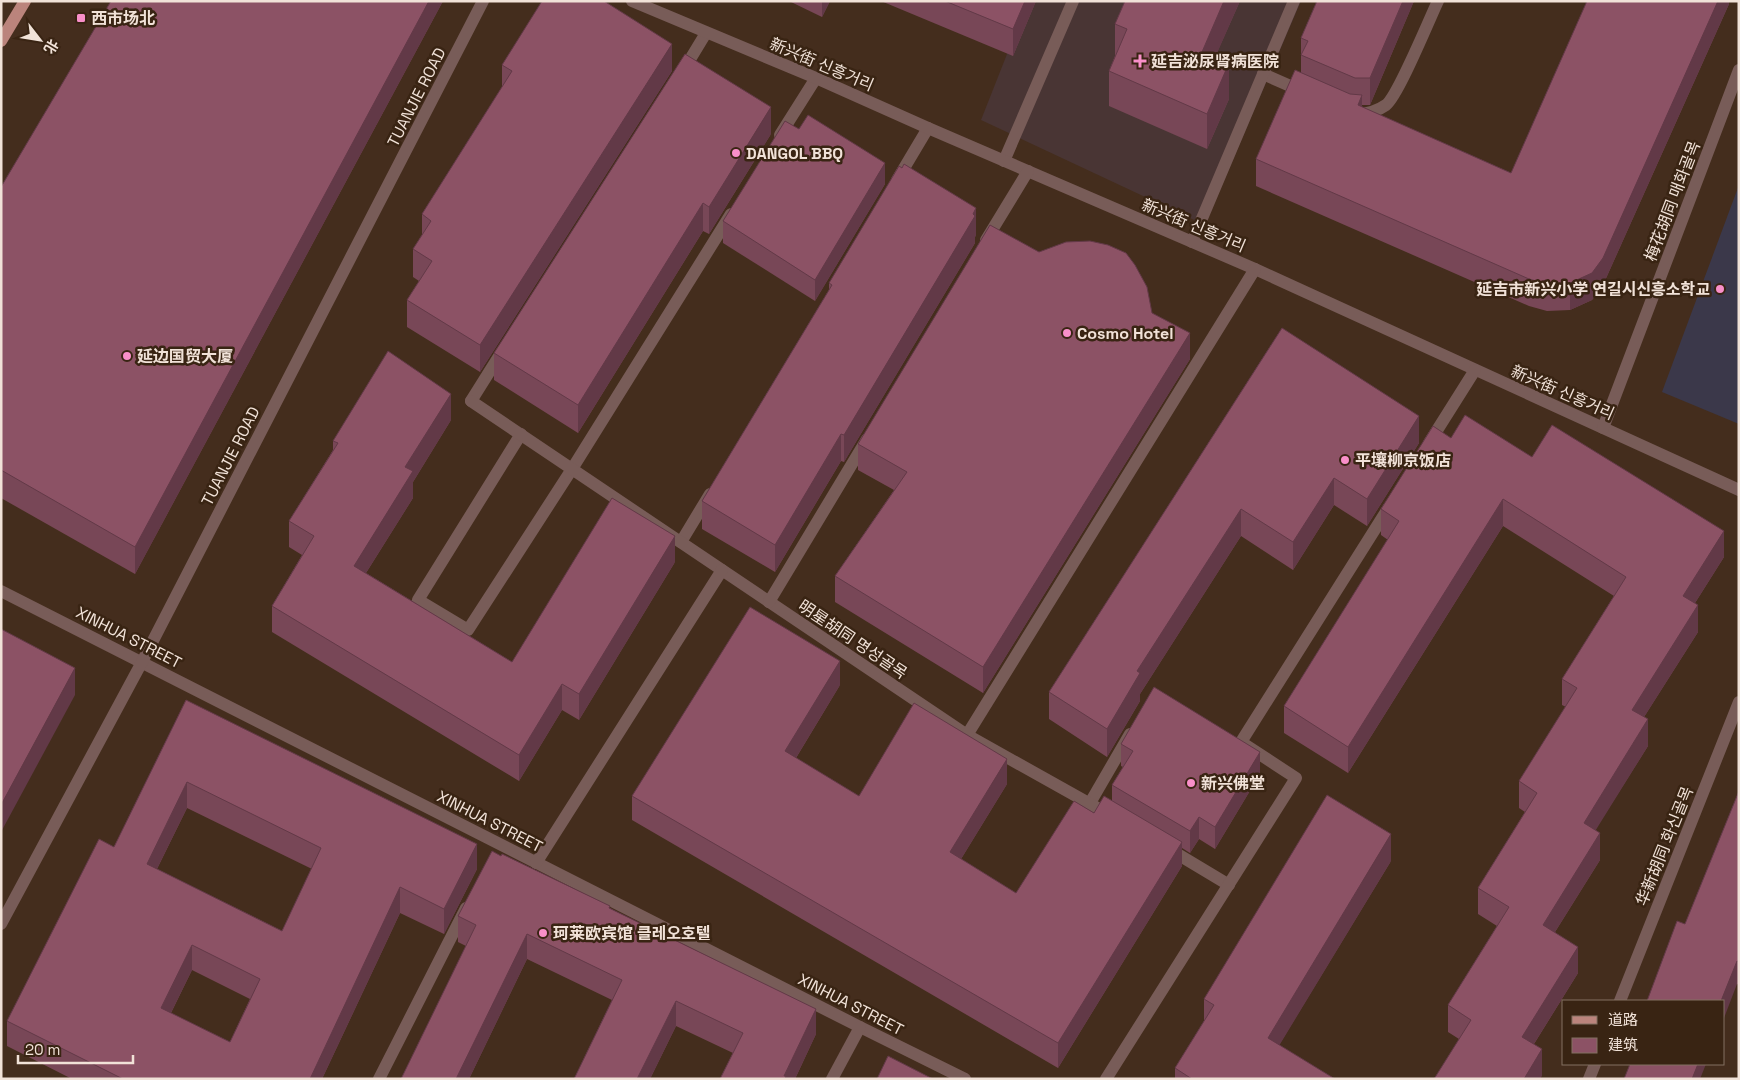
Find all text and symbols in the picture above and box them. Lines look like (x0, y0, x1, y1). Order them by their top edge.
place label: 西市场北 (91, 8, 155, 29)
marker: 西市场北 (75, 12, 87, 24)
north arrow (15, 15, 65, 65)
street label: 新兴街 신흥거리 (767, 33, 877, 96)
text: 北 (40, 36, 62, 57)
street label: TUANJIE ROAD (382, 44, 450, 150)
place label: 延吉泌尿肾病医院 (1151, 51, 1279, 72)
marker: 延吉泌尿肾病医院 (1133, 54, 1147, 68)
street label: 梅花胡同 매화골목 (1640, 138, 1705, 264)
place label: DANGOL BBQ (746, 143, 843, 164)
marker: DANGOL BBQ (730, 147, 742, 159)
street label: 新兴街 신흥거리 (1139, 194, 1249, 257)
place label: 延吉市新兴小学 연길시신흥소학교 (1476, 279, 1710, 300)
marker: 延吉市新兴小学 연길시신흥소학교 (1714, 283, 1726, 295)
place label: Cosmo Hotel (1077, 323, 1174, 344)
marker: Cosmo Hotel (1061, 327, 1073, 339)
place label: 延边国贸大厦 (137, 346, 233, 367)
marker: 延边国贸大厦 (121, 350, 133, 362)
street label: 新兴街 신흥거리 (1508, 360, 1618, 425)
street label: TUANJIE ROAD (196, 403, 264, 509)
place label: 平壤柳京饭店 (1355, 450, 1451, 471)
marker: 平壤柳京饭店 (1339, 454, 1351, 466)
street label: 明星胡同 명성골목 (794, 595, 911, 684)
street label: XINHUA STREET (72, 602, 185, 673)
place label: 新兴佛堂 (1201, 773, 1265, 794)
marker: 新兴佛堂 (1185, 777, 1197, 789)
street label: 华新胡同 화신골목 (1631, 783, 1698, 909)
street label: XINHUA STREET (433, 786, 546, 857)
place label: 珂莱欧宾馆 클레오호텔 (553, 923, 711, 944)
marker: 珂莱欧宾馆 클레오호텔 (537, 927, 549, 939)
street label: XINHUA STREET (794, 969, 907, 1040)
legend (1562, 1000, 1725, 1065)
text: 道路 (1608, 1010, 1638, 1029)
scale bar (18, 1032, 132, 1064)
text: 建筑 (1608, 1035, 1638, 1054)
text: 20 m (25, 1040, 60, 1059)

